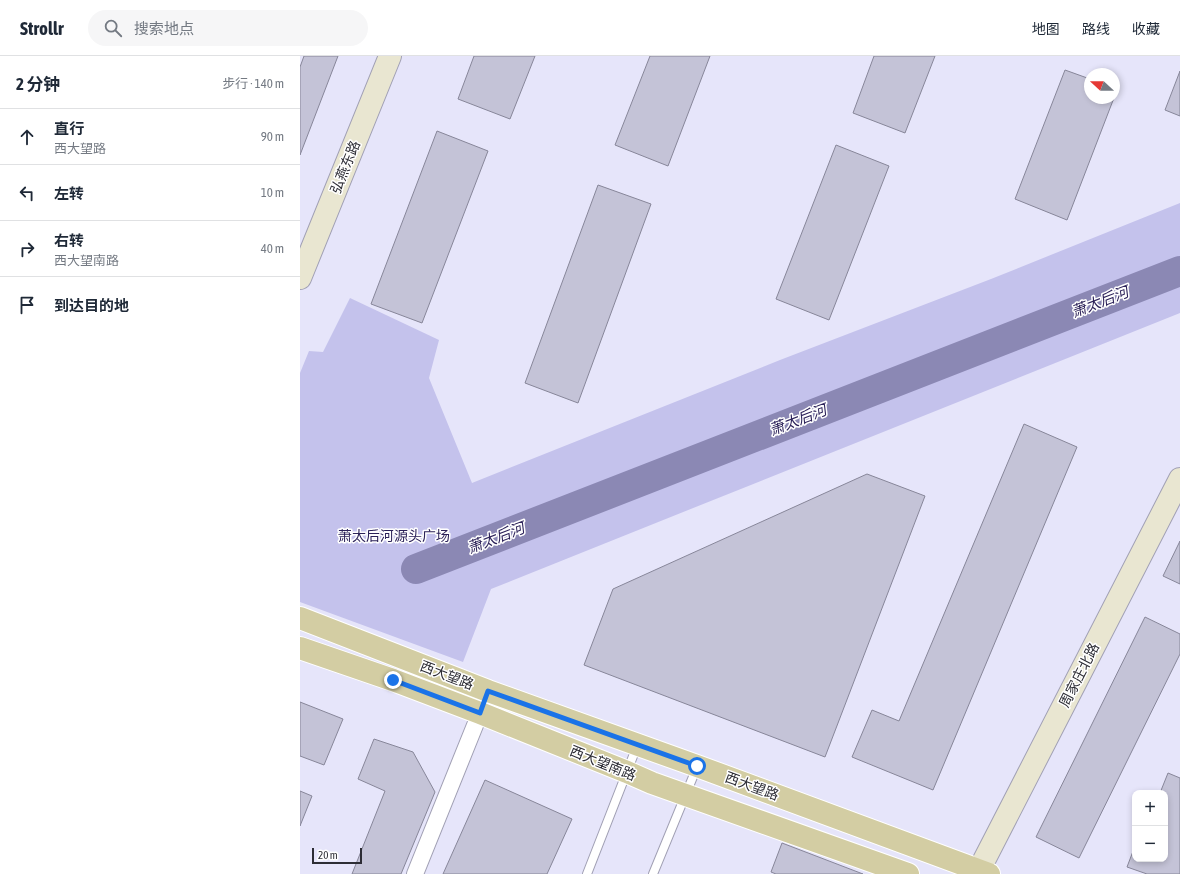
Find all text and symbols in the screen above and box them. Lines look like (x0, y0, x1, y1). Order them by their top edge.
search box (88, 10, 368, 46)
text: Strollr (20, 17, 64, 39)
icon: search (102, 17, 124, 39)
text: 搜索地点 (134, 20, 194, 37)
text: 地图 (1032, 21, 1060, 37)
text: 路线 (1082, 21, 1110, 37)
text: 收藏 (1132, 21, 1160, 37)
north arrow (1084, 68, 1120, 104)
text: 2 分钟 (16, 74, 60, 94)
text: 步行 · 140 m (222, 76, 284, 91)
text: 直行 (54, 120, 84, 137)
icon: ahead (16, 126, 38, 148)
text: 90 m (261, 129, 284, 144)
street label: 弘燕东路 (327, 138, 363, 196)
text: 西大望路 (54, 141, 106, 156)
icon: left (16, 182, 38, 204)
text: 左转 (54, 185, 84, 202)
text: 10 m (261, 185, 284, 200)
text: 右转 (54, 232, 84, 249)
icon: right (16, 238, 38, 260)
text: 40 m (261, 241, 284, 256)
text: 西大望南路 (54, 253, 119, 268)
water label: 萧太后河 (1069, 282, 1134, 320)
icon: arrive (16, 294, 38, 316)
text: 到达目的地 (54, 297, 129, 314)
water label: 萧太后河 (767, 400, 832, 438)
water label: 萧太后河 (465, 518, 530, 556)
park label: 萧太后河源头广场 (338, 528, 450, 544)
street label: 周家庄北路 (1056, 640, 1102, 710)
street label: 西大望路 (418, 657, 476, 693)
route end (384, 671, 402, 689)
street label: 西大望南路 (568, 742, 638, 784)
route start (688, 757, 706, 775)
street label: 西大望路 (723, 769, 781, 803)
map controls (1132, 790, 1168, 862)
button: + (1132, 790, 1168, 826)
button: − (1132, 826, 1168, 862)
scale bar (312, 846, 362, 865)
text: 20 m (318, 849, 338, 861)

